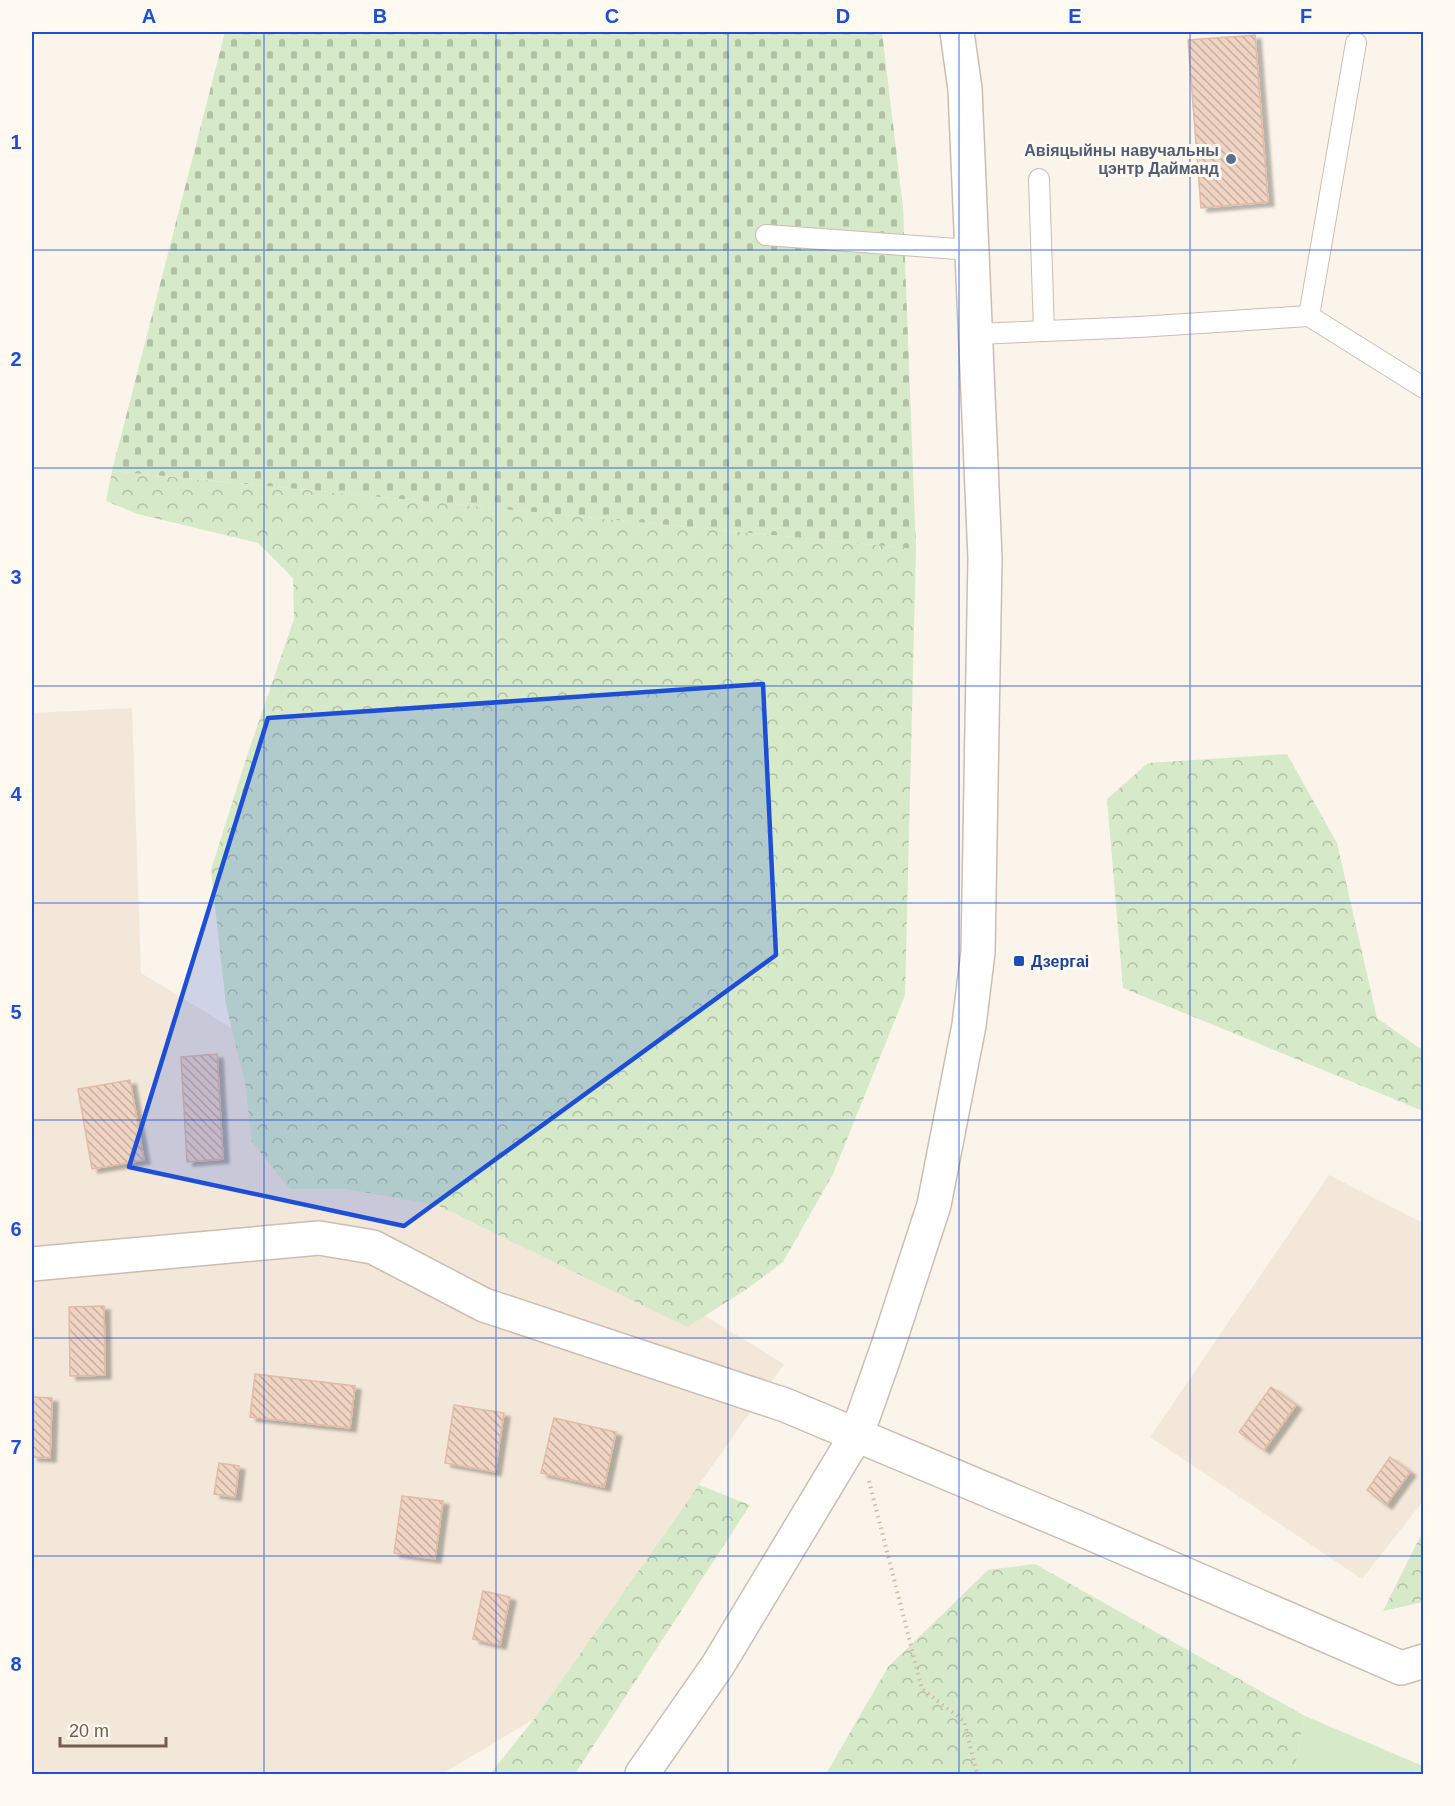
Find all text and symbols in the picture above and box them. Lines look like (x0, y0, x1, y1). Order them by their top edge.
text: A (142, 5, 156, 27)
text: B (373, 5, 387, 27)
text: C (605, 5, 619, 27)
text: D (836, 5, 850, 27)
text: E (1068, 5, 1082, 27)
text: F (1300, 5, 1312, 27)
text: 1 (10, 131, 22, 153)
place label: Авіяцыйны навучальны цэнтр Дайманд (1024, 142, 1219, 177)
marker: Авіяцыйны навучальны цэнтр Дайманд (1224, 152, 1238, 166)
text: 2 (10, 348, 22, 370)
text: 3 (10, 566, 22, 588)
text: 4 (10, 783, 22, 805)
place label: Дзергаі (1031, 953, 1089, 970)
marker: Дзергаі (1012, 954, 1026, 968)
text: 5 (10, 1001, 22, 1023)
text: 6 (10, 1218, 22, 1240)
text: 7 (10, 1436, 22, 1458)
text: 8 (10, 1653, 22, 1675)
scale bar (60, 1710, 166, 1748)
text: 20 m (69, 1721, 109, 1741)

